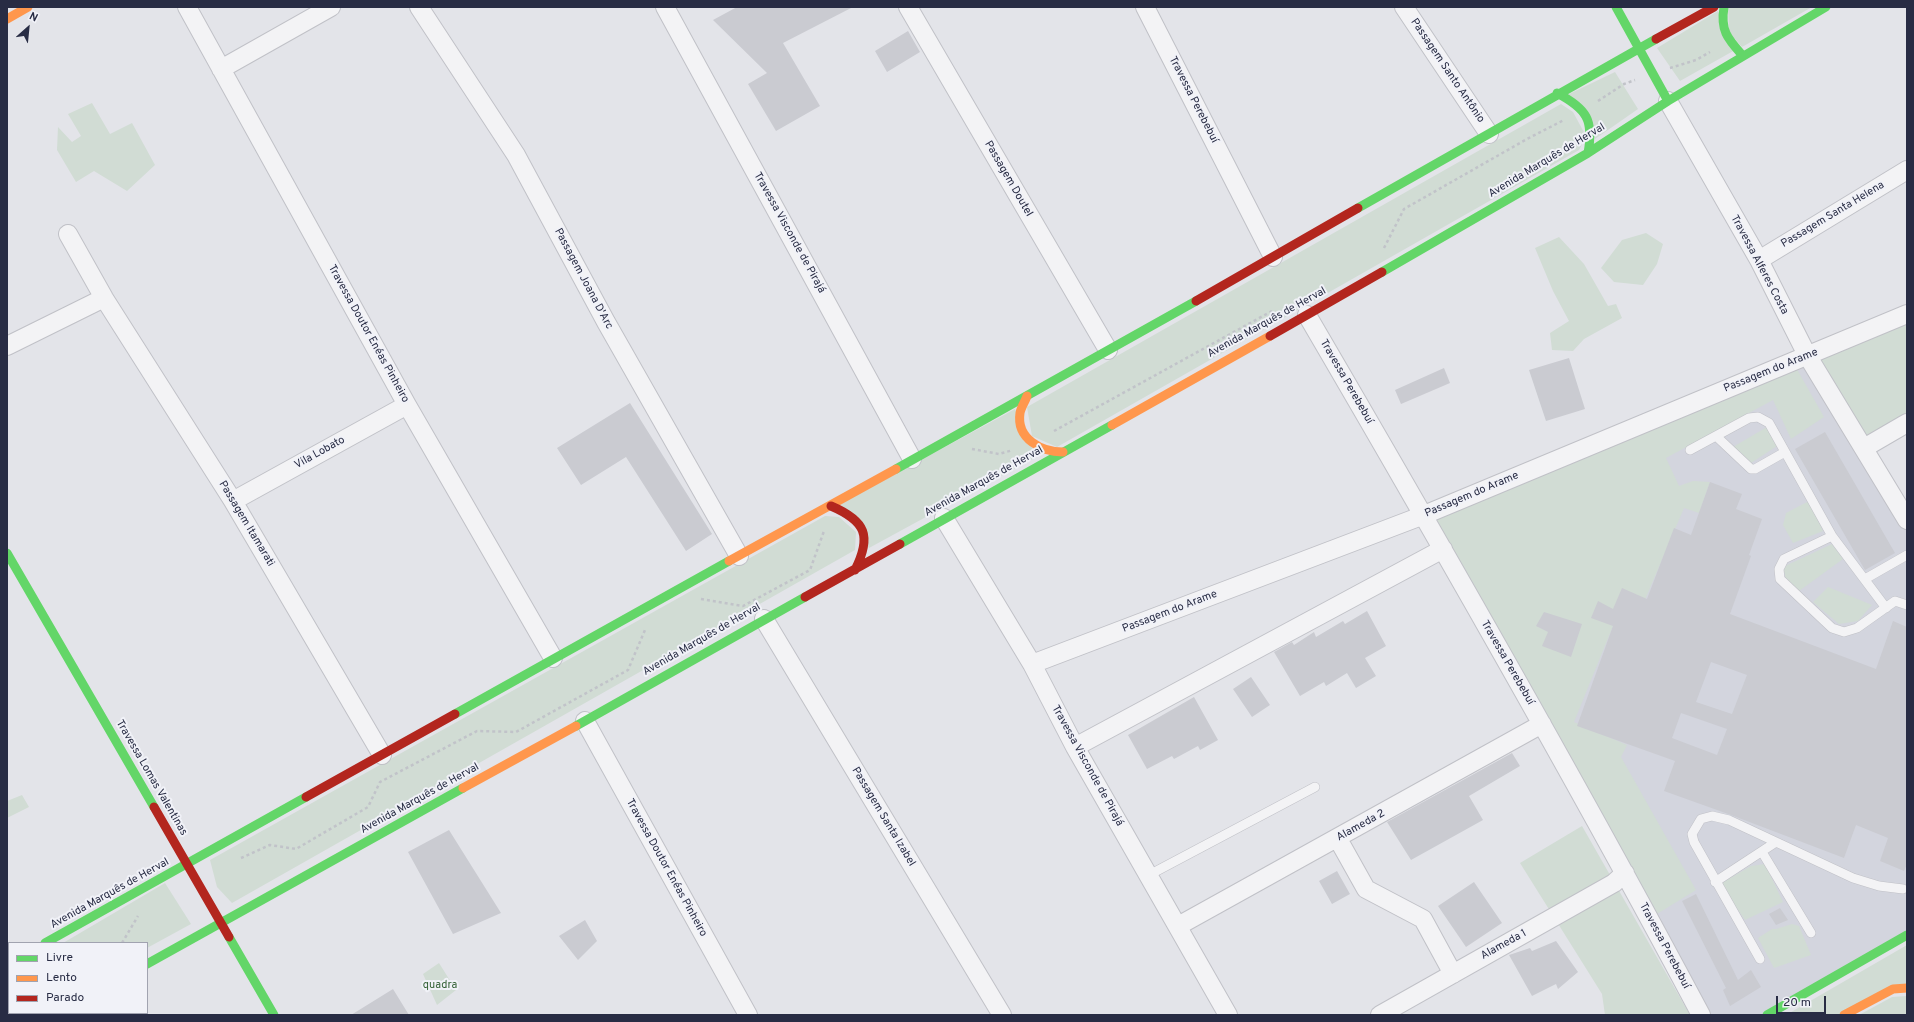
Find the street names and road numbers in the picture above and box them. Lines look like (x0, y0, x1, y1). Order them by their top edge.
street label: Passagem Santo Antônio (1407, 16, 1487, 126)
street label: Travessa Perebebuí (1165, 54, 1221, 146)
street label: Avenida Marquês de Herval (1486, 121, 1608, 201)
street label: Passagem Doutel (981, 139, 1035, 219)
street label: Travessa Visconde de Pirajá (750, 170, 828, 296)
street label: Passagem Santa Helena (1779, 179, 1887, 251)
street label: Travessa Alferes Costa (1727, 213, 1791, 317)
street label: Passagem Joana D'Arc (551, 226, 615, 332)
street label: Travessa Doutor Enéas Pinheiro (325, 263, 411, 405)
street label: Avenida Marquês de Herval (1205, 285, 1329, 361)
street label: Travessa Perebebuí (1316, 337, 1376, 427)
street label: Passagem do Arame (1722, 346, 1820, 396)
street label: Vila Lobato (292, 434, 348, 472)
street label: Avenida Marquês de Herval (922, 444, 1046, 520)
street label: Passagem do Arame (1423, 469, 1521, 521)
street label: Passagem Itamarati (215, 479, 277, 569)
street label: Passagem do Arame (1121, 588, 1219, 636)
street label: Avenida Marquês de Herval (641, 601, 763, 679)
street label: Travessa Perebebuí (1477, 618, 1537, 708)
street label: Travessa Visconde de Pirajá (1048, 703, 1126, 829)
street label: Travessa Lomas Valentinas (112, 718, 190, 838)
street label: Avenida Marquês de Herval (358, 761, 482, 837)
street label: Passagem Santa Izabel (848, 765, 918, 869)
street label: Travessa Doutor Enéas Pinheiro (623, 797, 709, 939)
street label: Alameda 2 (1335, 807, 1387, 845)
street label: Avenida Marquês de Herval (48, 856, 172, 932)
street label: Travessa Perebebuí (1636, 901, 1692, 991)
street label: Alameda 1 (1479, 927, 1529, 963)

